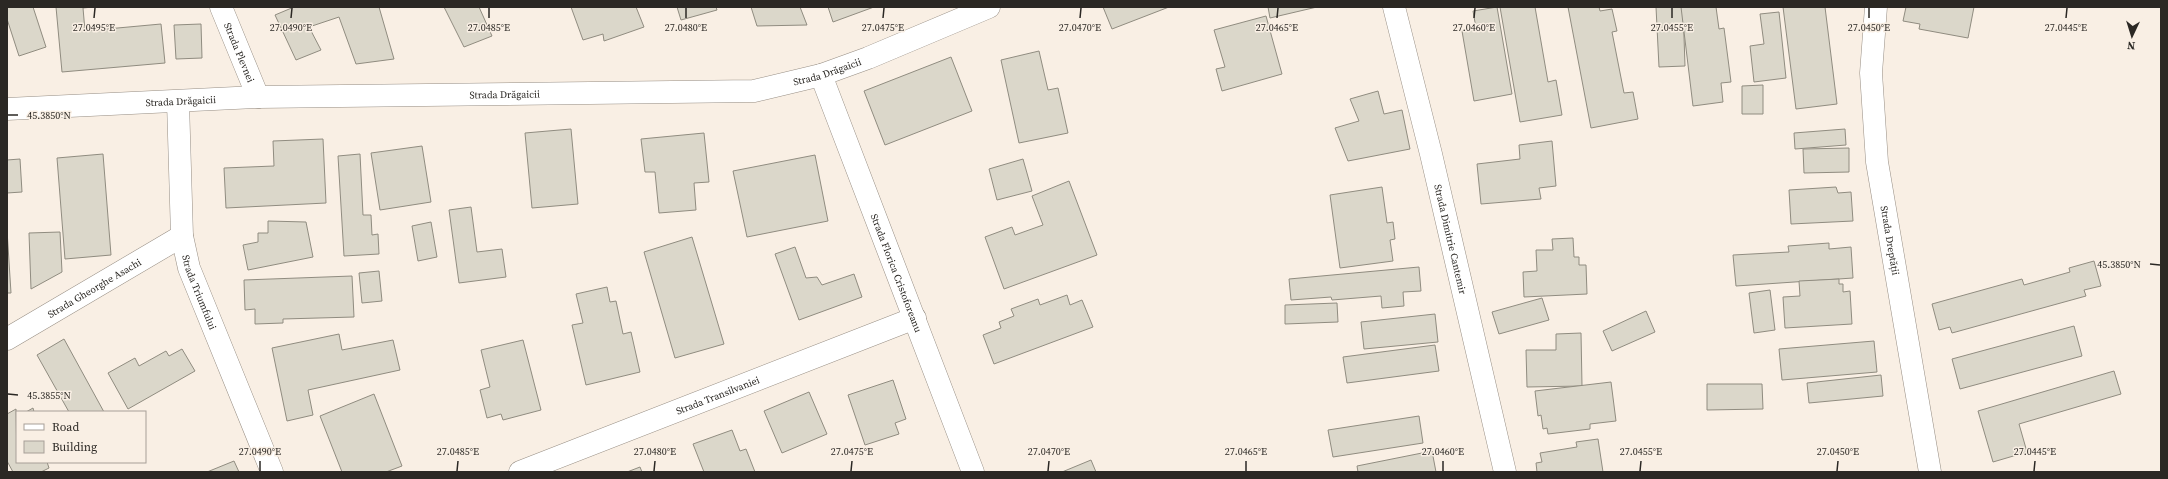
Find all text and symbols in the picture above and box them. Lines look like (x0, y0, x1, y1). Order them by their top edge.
north arrow (2112, 16, 2152, 56)
street label: Strada Plevnei (222, 20, 258, 84)
text: 27.0495°E (73, 21, 115, 34)
text: 27.0490°E (270, 21, 312, 34)
text: 27.0485°E (468, 21, 510, 34)
text: 27.0480°E (665, 21, 707, 34)
text: 27.0475°E (862, 21, 904, 34)
text: 27.0470°E (1059, 21, 1101, 34)
text: 27.0465°E (1256, 21, 1298, 34)
text: 27.0460°E (1453, 21, 1495, 34)
text: 27.0455°E (1651, 21, 1693, 34)
text: 27.0450°E (1848, 21, 1890, 34)
text: 27.0445°E (2045, 21, 2087, 34)
text: N (2127, 38, 2136, 53)
street label: Strada Drăgaicii (792, 55, 863, 88)
street label: Strada Drăgaicii (469, 87, 540, 101)
street label: Strada Drăgaicii (145, 93, 216, 109)
text: 45.3850°N (27, 109, 71, 122)
street label: Strada Dimitrie Cantemir (1432, 183, 1470, 296)
street label: Strada Dreptății (1878, 205, 1903, 276)
street label: Strada Florica Cristoforeanu (868, 212, 925, 334)
street label: Strada Triumfului (180, 254, 220, 331)
street label: Strada Gheorghe Asachi (45, 255, 143, 320)
text: 45.3850°N (2097, 258, 2141, 271)
street label: Strada Transilvaniei (674, 373, 761, 417)
text: 45.3855°N (27, 389, 71, 402)
legend (16, 411, 146, 463)
text: Road (52, 419, 79, 435)
text: Building (52, 439, 97, 455)
text: 27.0490°E (239, 445, 281, 458)
text: 27.0485°E (437, 445, 479, 458)
text: 27.0480°E (634, 445, 676, 458)
text: 27.0475°E (831, 445, 873, 458)
text: 27.0470°E (1028, 445, 1070, 458)
text: 27.0465°E (1225, 445, 1267, 458)
text: 27.0460°E (1422, 445, 1464, 458)
text: 27.0455°E (1620, 445, 1662, 458)
text: 27.0450°E (1817, 445, 1859, 458)
text: 27.0445°E (2014, 445, 2056, 458)

